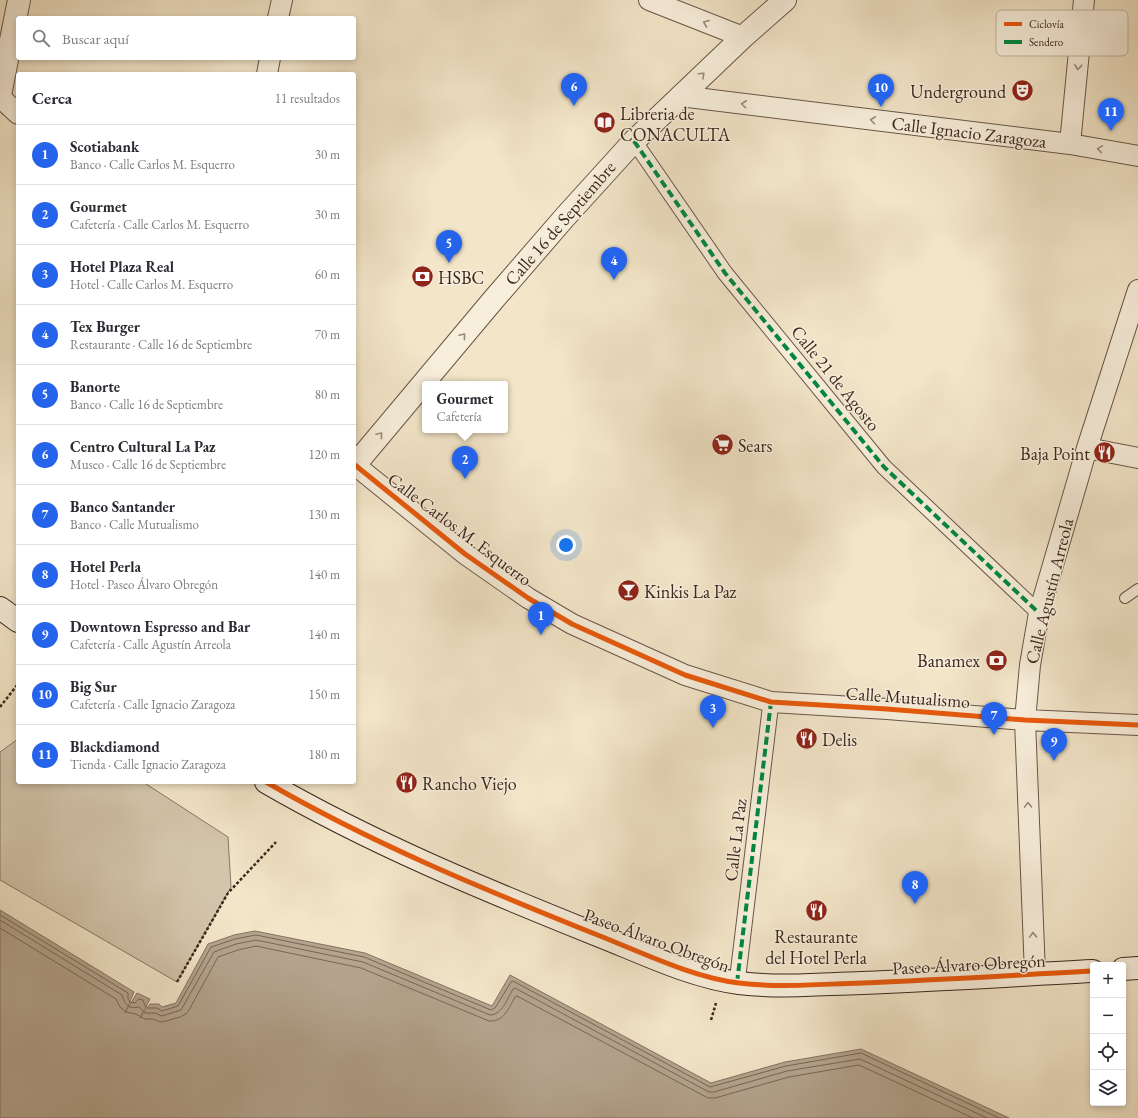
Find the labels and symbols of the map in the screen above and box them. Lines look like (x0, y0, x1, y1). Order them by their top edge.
legend (996, 10, 1128, 56)
text: Ciclovía (1029, 17, 1064, 31)
one-way arrow (703, 19, 710, 27)
text: Sendero (1029, 35, 1064, 49)
one-way arrow (1073, 64, 1082, 70)
pin: 6 (561, 73, 587, 106)
one-way arrow (698, 73, 705, 80)
pin: 10 (868, 74, 894, 107)
theatre icon: Underground (1009, 78, 1035, 104)
place label: Underground (910, 80, 1007, 103)
pin: 11 (1098, 98, 1124, 131)
one-way arrow (741, 100, 747, 109)
place label: Libreria de CONACULTA (620, 102, 731, 146)
library icon: Libreria de CONACULTA (591, 110, 617, 136)
street label: Calle Ignacio Zaragoza (890, 111, 1049, 153)
one-way arrow (870, 116, 876, 125)
one-way arrow (1096, 145, 1103, 154)
street label: Calle 16 de Septiembre (500, 156, 620, 290)
pin: 5 (436, 230, 462, 263)
pin: 4 (601, 247, 627, 280)
bank icon: HSBC (410, 264, 436, 290)
place label: HSBC (438, 266, 484, 289)
street label: Calle 21 de Agosto (786, 320, 886, 436)
one-way arrow (459, 333, 466, 340)
supermarket icon: Sears (710, 432, 736, 458)
one-way arrow (375, 433, 382, 440)
place label: Sears (738, 434, 773, 457)
restaurant icon: Baja Point (1092, 440, 1118, 466)
place label: Baja Point (1020, 442, 1090, 465)
pin: 2 (452, 446, 478, 479)
street label: Calle Carlos M. Esquerro (383, 467, 537, 591)
street label: Calle Agustín Arreola (1020, 515, 1078, 666)
your location (556, 535, 576, 555)
bar icon: Kinkis La Paz (615, 578, 641, 604)
place label: Kinkis La Paz (644, 580, 737, 603)
pin: 1 (528, 602, 554, 635)
bank icon: Banamex (983, 647, 1009, 673)
place label: Banamex (917, 649, 980, 672)
street label: Calle Mutualismo (845, 681, 971, 713)
pin: 3 (700, 695, 726, 728)
pin: 7 (981, 702, 1007, 735)
restaurant icon: Delis (794, 726, 820, 752)
place label: Delis (822, 728, 857, 751)
pin: 9 (1041, 728, 1067, 761)
restaurant icon: Rancho Viejo (394, 770, 420, 796)
place label: Rancho Viejo (422, 772, 517, 795)
street label: Calle La Paz (719, 797, 752, 883)
one-way arrow (1024, 802, 1033, 808)
pin: 8 (902, 871, 928, 904)
restaurant icon: Restaurante del Hotel Perla (803, 898, 829, 924)
street label: Paseo Álvaro Obregón (581, 903, 734, 977)
place label: Restaurante del Hotel Perla (765, 925, 868, 969)
one-way arrow (1029, 932, 1037, 938)
street label: Paseo Álvaro Obregón (892, 948, 1047, 980)

